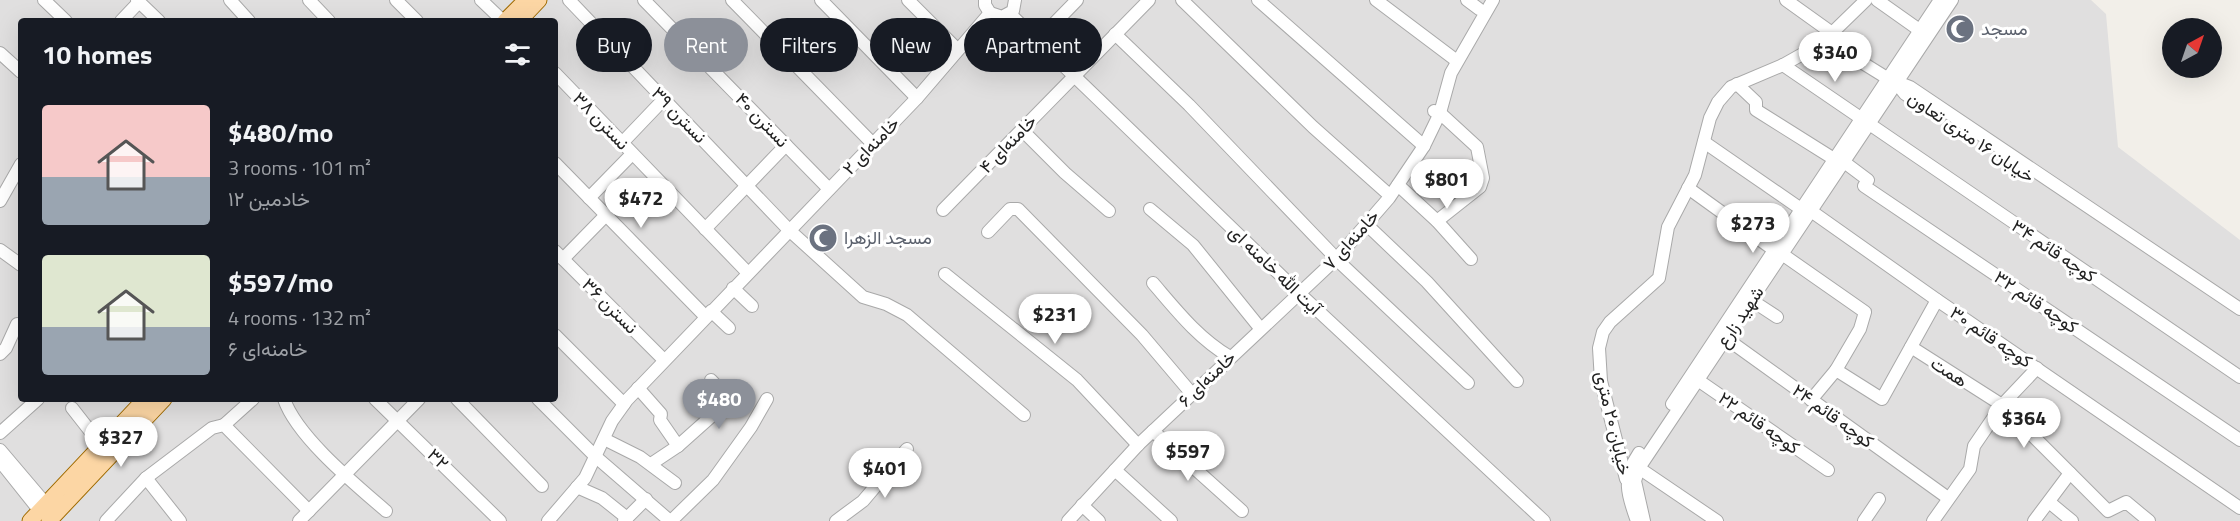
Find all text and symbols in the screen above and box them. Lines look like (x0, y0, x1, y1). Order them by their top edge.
mosque icon: مسجد (1944, 13, 1976, 45)
place label: مسجد (1981, 15, 2028, 42)
chip: Buy (576, 18, 652, 72)
chip: Rent (664, 18, 748, 72)
chip: Filters (760, 18, 858, 72)
chip: New (870, 18, 952, 72)
chip: Apartment (964, 18, 1102, 72)
north arrow (2162, 18, 2222, 78)
map controls (2162, 18, 2222, 78)
pin: $340 (1799, 32, 1871, 83)
text: 10 homes (42, 35, 152, 74)
text: $340 (1813, 36, 1857, 67)
icon: filters (501, 38, 534, 71)
street label: نسترن ۳۹ (645, 80, 713, 149)
street label: خیابان ۱۶ متری تعاون (1902, 84, 2040, 189)
street label: نسترن ۳۸ (567, 85, 636, 156)
street label: نسترن ۴۰ (729, 86, 795, 153)
street label: خامنه‌ای ۴ (973, 108, 1043, 179)
street label: خامنه‌ای ۲ (836, 110, 905, 181)
text: $480/mo (228, 113, 333, 152)
icon: home (90, 129, 162, 201)
text: 3 rooms · 101 m² (228, 152, 371, 183)
pin: $801 (1411, 159, 1483, 210)
text: $801 (1425, 163, 1469, 194)
pin: $472 (605, 178, 677, 229)
text: $472 (619, 182, 663, 213)
text: خادمین ۱۲ (228, 183, 310, 214)
street label: خامنه‌ای ۷ (1316, 203, 1385, 276)
pin: $273 (1717, 203, 1789, 254)
text: $273 (1731, 207, 1775, 238)
street label: کوچه قائم ۳۴ (2006, 212, 2102, 289)
street label: آیت الله خامنه ای (1223, 218, 1329, 322)
mosque icon: مسجد الزهرا (807, 222, 839, 254)
place label: مسجد الزهرا (844, 224, 932, 251)
text: $597/mo (228, 263, 333, 302)
street label: کوچه قائم ۳۲ (1989, 263, 2084, 340)
street label: نسترن ۳۶ (576, 271, 645, 340)
icon: home (90, 279, 162, 351)
street label: شهید زارع (1709, 280, 1770, 353)
pin: $231 (1019, 294, 1091, 345)
text: $231 (1033, 298, 1077, 329)
street label: کوچه قائم ۳۰ (1945, 299, 2038, 374)
text: 4 rooms · 132 m² (228, 302, 371, 333)
text: خامنه‌ای ۶ (228, 333, 307, 364)
street label: خامنه‌ای ۶ (1172, 344, 1242, 413)
street label: همت (1925, 349, 1973, 394)
street label: خیابان ۲۰ متری (1588, 368, 1639, 478)
street label: کوچه قائم ۲۴ (1787, 377, 1880, 454)
pin: $480 (683, 379, 755, 430)
text: $480 (697, 383, 741, 414)
street label: کوچه قائم ۲۲ (1713, 385, 1806, 461)
pin: $364 (1988, 398, 2060, 449)
text: $364 (2002, 402, 2046, 433)
pin: $327 (85, 417, 157, 468)
text: $327 (99, 421, 143, 452)
pin: $597 (1152, 431, 1224, 482)
text: $597 (1166, 435, 1210, 466)
street label: ۳۲ (421, 442, 455, 476)
pin: $401 (849, 448, 921, 499)
text: $401 (863, 452, 907, 483)

